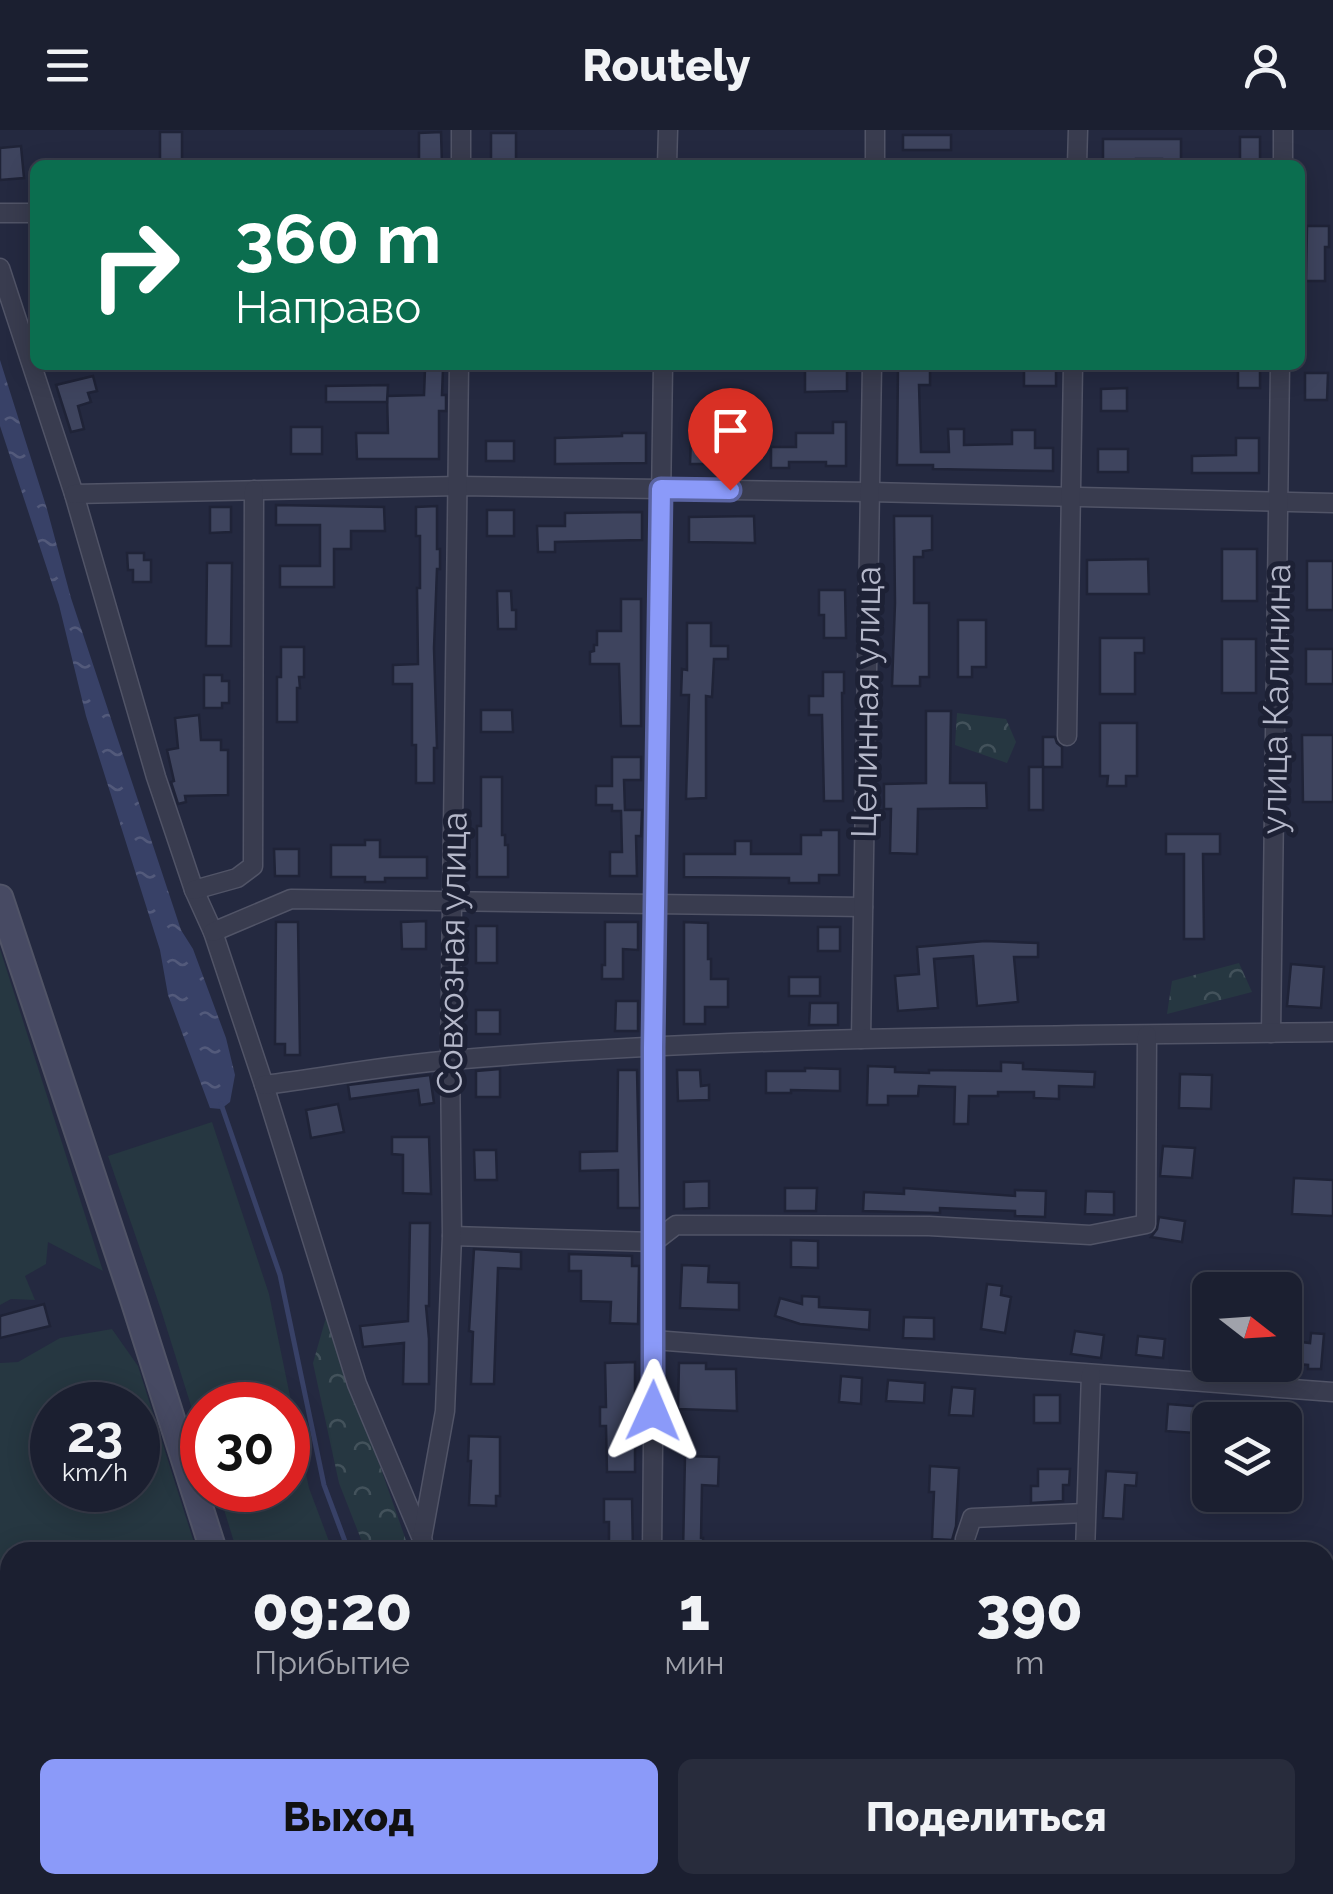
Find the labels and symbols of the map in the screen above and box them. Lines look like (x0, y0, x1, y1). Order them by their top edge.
pin (688, 388, 773, 491)
street label: улица Калинина (1253, 563, 1298, 835)
street label: Целинная улица (843, 566, 888, 838)
street label: Совхозная улица (429, 811, 474, 1095)
north arrow (1192, 1272, 1302, 1382)
position arrow (601, 1359, 705, 1463)
speed limit sign: 30 (180, 1382, 310, 1512)

